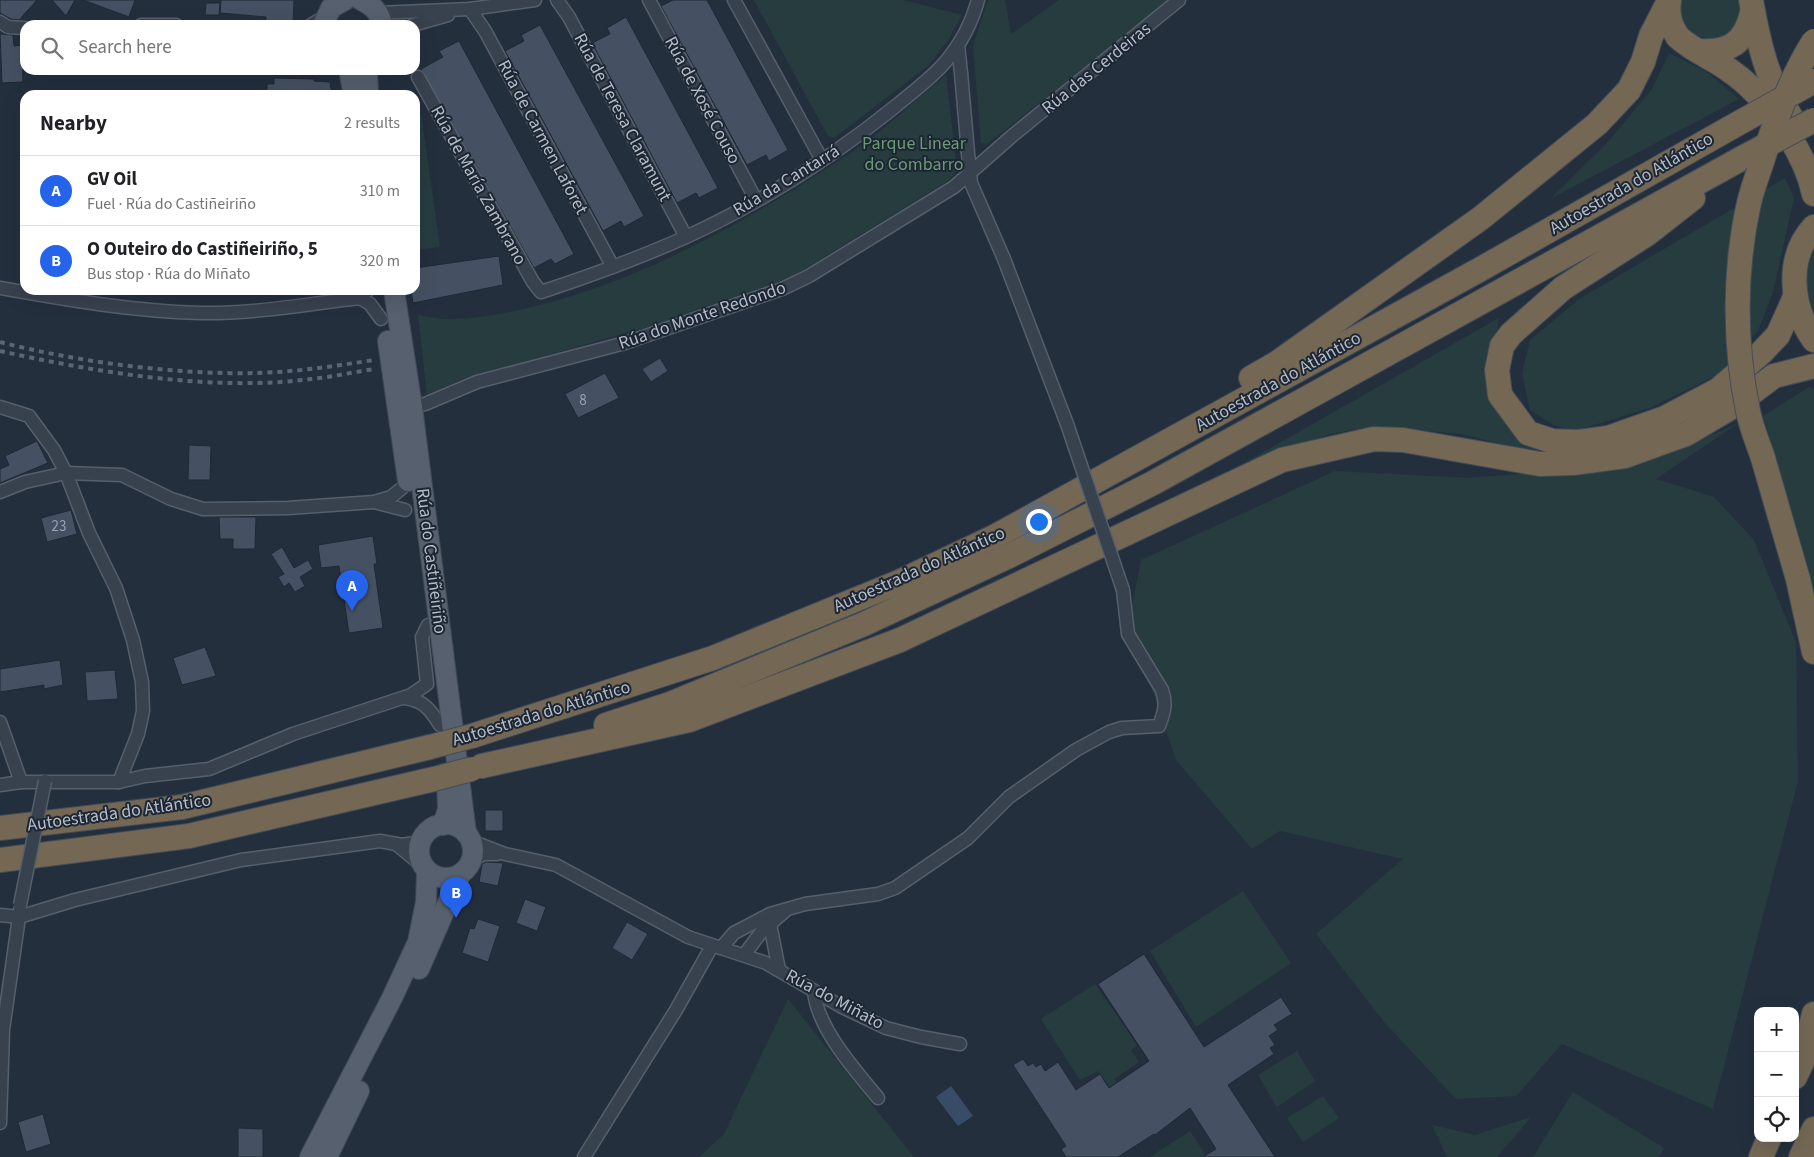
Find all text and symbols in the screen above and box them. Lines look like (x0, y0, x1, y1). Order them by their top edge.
street label: Rúa das Cerdeiras (1036, 17, 1156, 120)
search box (20, 20, 420, 75)
street label: Rúa de Teresa Claramunt (568, 29, 678, 206)
street label: Rúa de Xosé Couso (658, 32, 747, 168)
icon: search (38, 34, 66, 62)
text: Search here (78, 34, 172, 61)
street label: Rúa de Carmen Laforet (491, 56, 594, 219)
street label: Rúa de María Zambrano (424, 101, 533, 269)
text: Nearby (40, 108, 107, 138)
text: 2 results (344, 112, 400, 134)
street label: Autoestrada do Atlántico (1545, 126, 1718, 241)
park label: Parque Linear do Combarro (862, 131, 967, 177)
street label: Rúa da Cantarrá (728, 139, 844, 222)
text: GV Oil (87, 166, 137, 193)
text: A (51, 180, 61, 202)
text: 310 m (360, 180, 400, 202)
text: Fuel · Rúa do Castiñeiriño (87, 193, 256, 215)
text: O Outeiro do Castiñeiriño, 5 (87, 236, 318, 263)
text: B (51, 250, 61, 272)
text: 320 m (360, 250, 400, 272)
text: Bus stop · Rúa do Miñato (87, 263, 250, 285)
street label: Rúa do Monte Redondo (615, 275, 789, 356)
street label: Autoestrada do Atlántico (1191, 326, 1365, 437)
house number: 8 (579, 390, 587, 411)
street label: Rúa do Castiñeiriño (410, 487, 453, 635)
your location (1026, 509, 1052, 535)
house number: 23 (52, 516, 66, 537)
street label: Autoestrada do Atlántico (829, 520, 1009, 619)
pin: A (336, 570, 368, 611)
street label: Autoestrada do Atlántico (449, 674, 633, 753)
street label: Autoestrada do Atlántico (26, 787, 213, 838)
pin: B (440, 877, 472, 918)
street label: Rúa do Miñato (781, 963, 888, 1036)
map controls (1754, 1007, 1799, 1142)
button: + (1754, 1007, 1799, 1052)
button: − (1754, 1052, 1799, 1097)
button: locate (1754, 1097, 1799, 1142)

